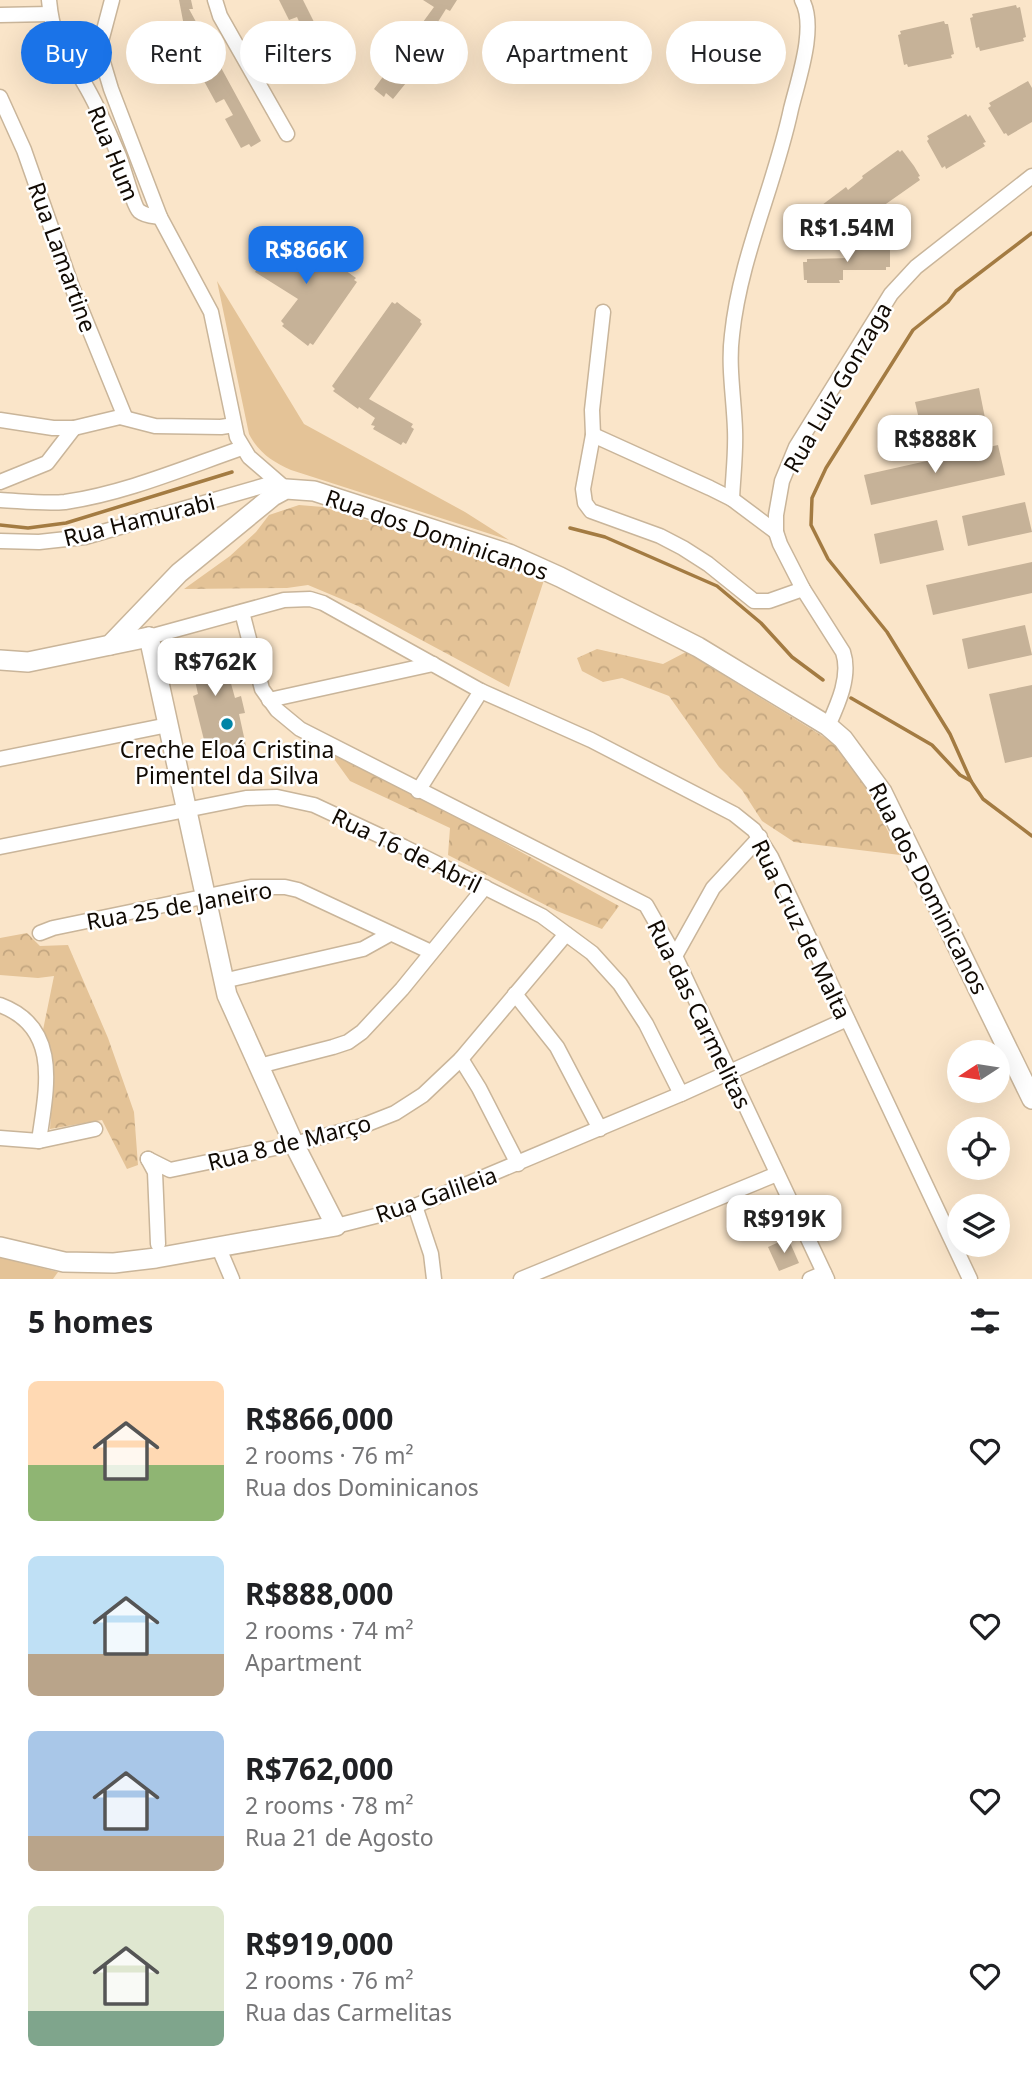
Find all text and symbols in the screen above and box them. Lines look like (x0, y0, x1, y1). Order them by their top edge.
chip: Buy (21, 21, 112, 84)
chip: Rent (126, 21, 226, 84)
chip: Filters (240, 21, 356, 84)
chip: New (370, 21, 468, 84)
chip: Apartment (482, 21, 652, 84)
chip: House (666, 21, 786, 84)
street label: Rua Hum (80, 101, 148, 205)
street label: Rua Lamartine (21, 177, 105, 337)
pin: R$1.54M (782, 204, 912, 264)
text: R$1.54M (799, 211, 895, 243)
pin: R$866K (249, 226, 363, 286)
text: R$866K (265, 233, 347, 265)
street label: Rua Luiz Gonzaga (775, 296, 899, 478)
pin: R$888K (878, 416, 992, 475)
text: R$888K (894, 422, 976, 454)
street label: Rua dos Dominicanos (321, 481, 553, 587)
street label: Rua Hamurabi (60, 485, 218, 553)
pin: R$762K (158, 638, 272, 698)
text: R$762K (174, 645, 256, 677)
marker: Creche Eloá Cristina Pimentel da Silva (219, 716, 235, 732)
place label: Creche Eloá Cristina Pimentel da Silva (120, 733, 334, 791)
street label: Rua dos Dominicanos (862, 777, 996, 999)
street label: Rua 16 de Abril (327, 800, 487, 900)
street label: Rua Cruz de Malta (745, 834, 859, 1024)
street label: Rua 25 de Janeiro (84, 873, 274, 937)
street label: Rua das Carmelitas (640, 914, 760, 1114)
north arrow (947, 1040, 1010, 1102)
map controls (947, 1040, 1010, 1257)
street label: Rua 8 de Março (204, 1106, 374, 1178)
button: locate (947, 1117, 1010, 1180)
street label: Rua Galileia (371, 1158, 501, 1230)
button: layers (947, 1194, 1010, 1257)
pin: R$919K (727, 1196, 841, 1255)
text: R$919K (743, 1202, 825, 1234)
text: 5 homes (28, 1301, 153, 1342)
icon: filters (966, 1302, 1004, 1340)
text: R$866,000 (245, 1398, 393, 1439)
icon: home (84, 1409, 168, 1493)
icon: heart (966, 1432, 1004, 1470)
text: 2 rooms · 76 m² (245, 1439, 414, 1471)
text: Rua dos Dominicanos (245, 1471, 479, 1503)
text: R$888,000 (245, 1573, 393, 1614)
icon: home (84, 1584, 168, 1668)
icon: heart (966, 1607, 1004, 1645)
text: 2 rooms · 74 m² (245, 1614, 414, 1646)
text: Apartment (245, 1646, 362, 1678)
text: R$762,000 (245, 1748, 393, 1789)
icon: home (84, 1759, 168, 1843)
icon: heart (966, 1782, 1004, 1820)
text: 2 rooms · 78 m² (245, 1789, 414, 1821)
text: Rua 21 de Agosto (245, 1821, 434, 1853)
text: R$919,000 (245, 1923, 393, 1964)
icon: home (84, 1934, 168, 2018)
icon: heart (966, 1957, 1004, 1995)
text: 2 rooms · 76 m² (245, 1964, 414, 1996)
text: Rua das Carmelitas (245, 1996, 452, 2028)

